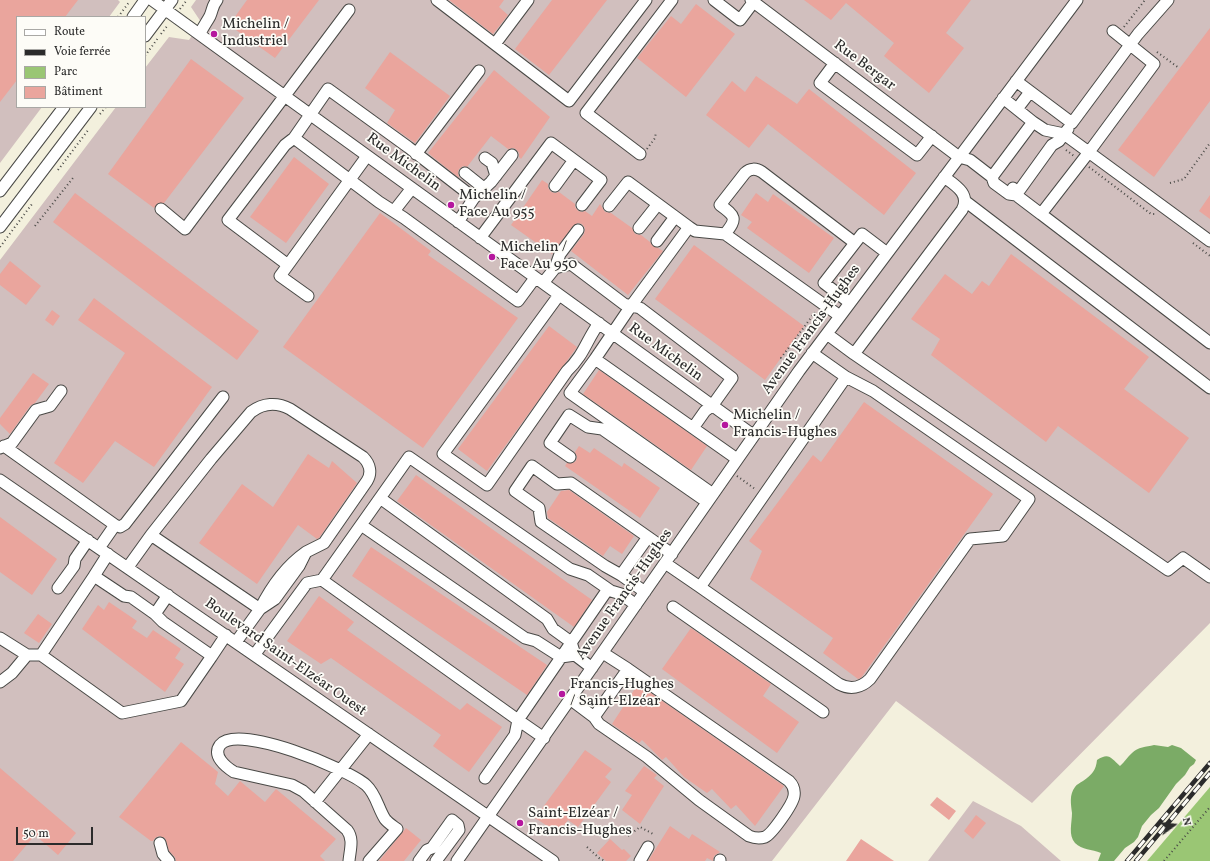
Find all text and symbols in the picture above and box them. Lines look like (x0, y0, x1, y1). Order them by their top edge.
legend (16, 16, 146, 108)
place label: Michelin / Industriel (222, 16, 289, 51)
text: Route (54, 24, 85, 40)
marker: Michelin / Industriel (209, 29, 219, 39)
street label: Rue Bergar (829, 37, 899, 95)
text: Voie ferrée (54, 44, 110, 60)
text: Parc (54, 64, 77, 80)
text: Bâtiment (54, 84, 103, 100)
street label: Rue Michelin (362, 130, 444, 196)
place label: Michelin / Face Au 955 (459, 187, 535, 222)
marker: Michelin / Face Au 955 (446, 200, 456, 210)
place label: Michelin / Face Au 950 (500, 239, 577, 274)
marker: Michelin / Face Au 950 (487, 252, 497, 262)
street label: Avenue Francis-Hughes (759, 262, 865, 398)
street label: Rue Michelin (624, 320, 706, 386)
place label: Michelin / Francis-Hughes (733, 407, 837, 442)
marker: Michelin / Francis-Hughes (720, 420, 730, 430)
street label: Avenue Francis-Hughes (573, 526, 677, 664)
street label: Boulevard Saint-Elzéar Ouest (201, 595, 369, 721)
place label: Francis-Hughes / Saint-Elzéar (570, 676, 674, 711)
marker: Francis-Hughes / Saint-Elzéar (557, 689, 567, 699)
place label: Saint-Elzéar / Francis-Hughes (528, 805, 632, 840)
north arrow (1154, 805, 1194, 845)
text: N (1178, 816, 1194, 828)
marker: Saint-Elzéar / Francis-Hughes (515, 818, 525, 828)
scale bar (18, 819, 95, 845)
text: 50 m (23, 826, 49, 842)

